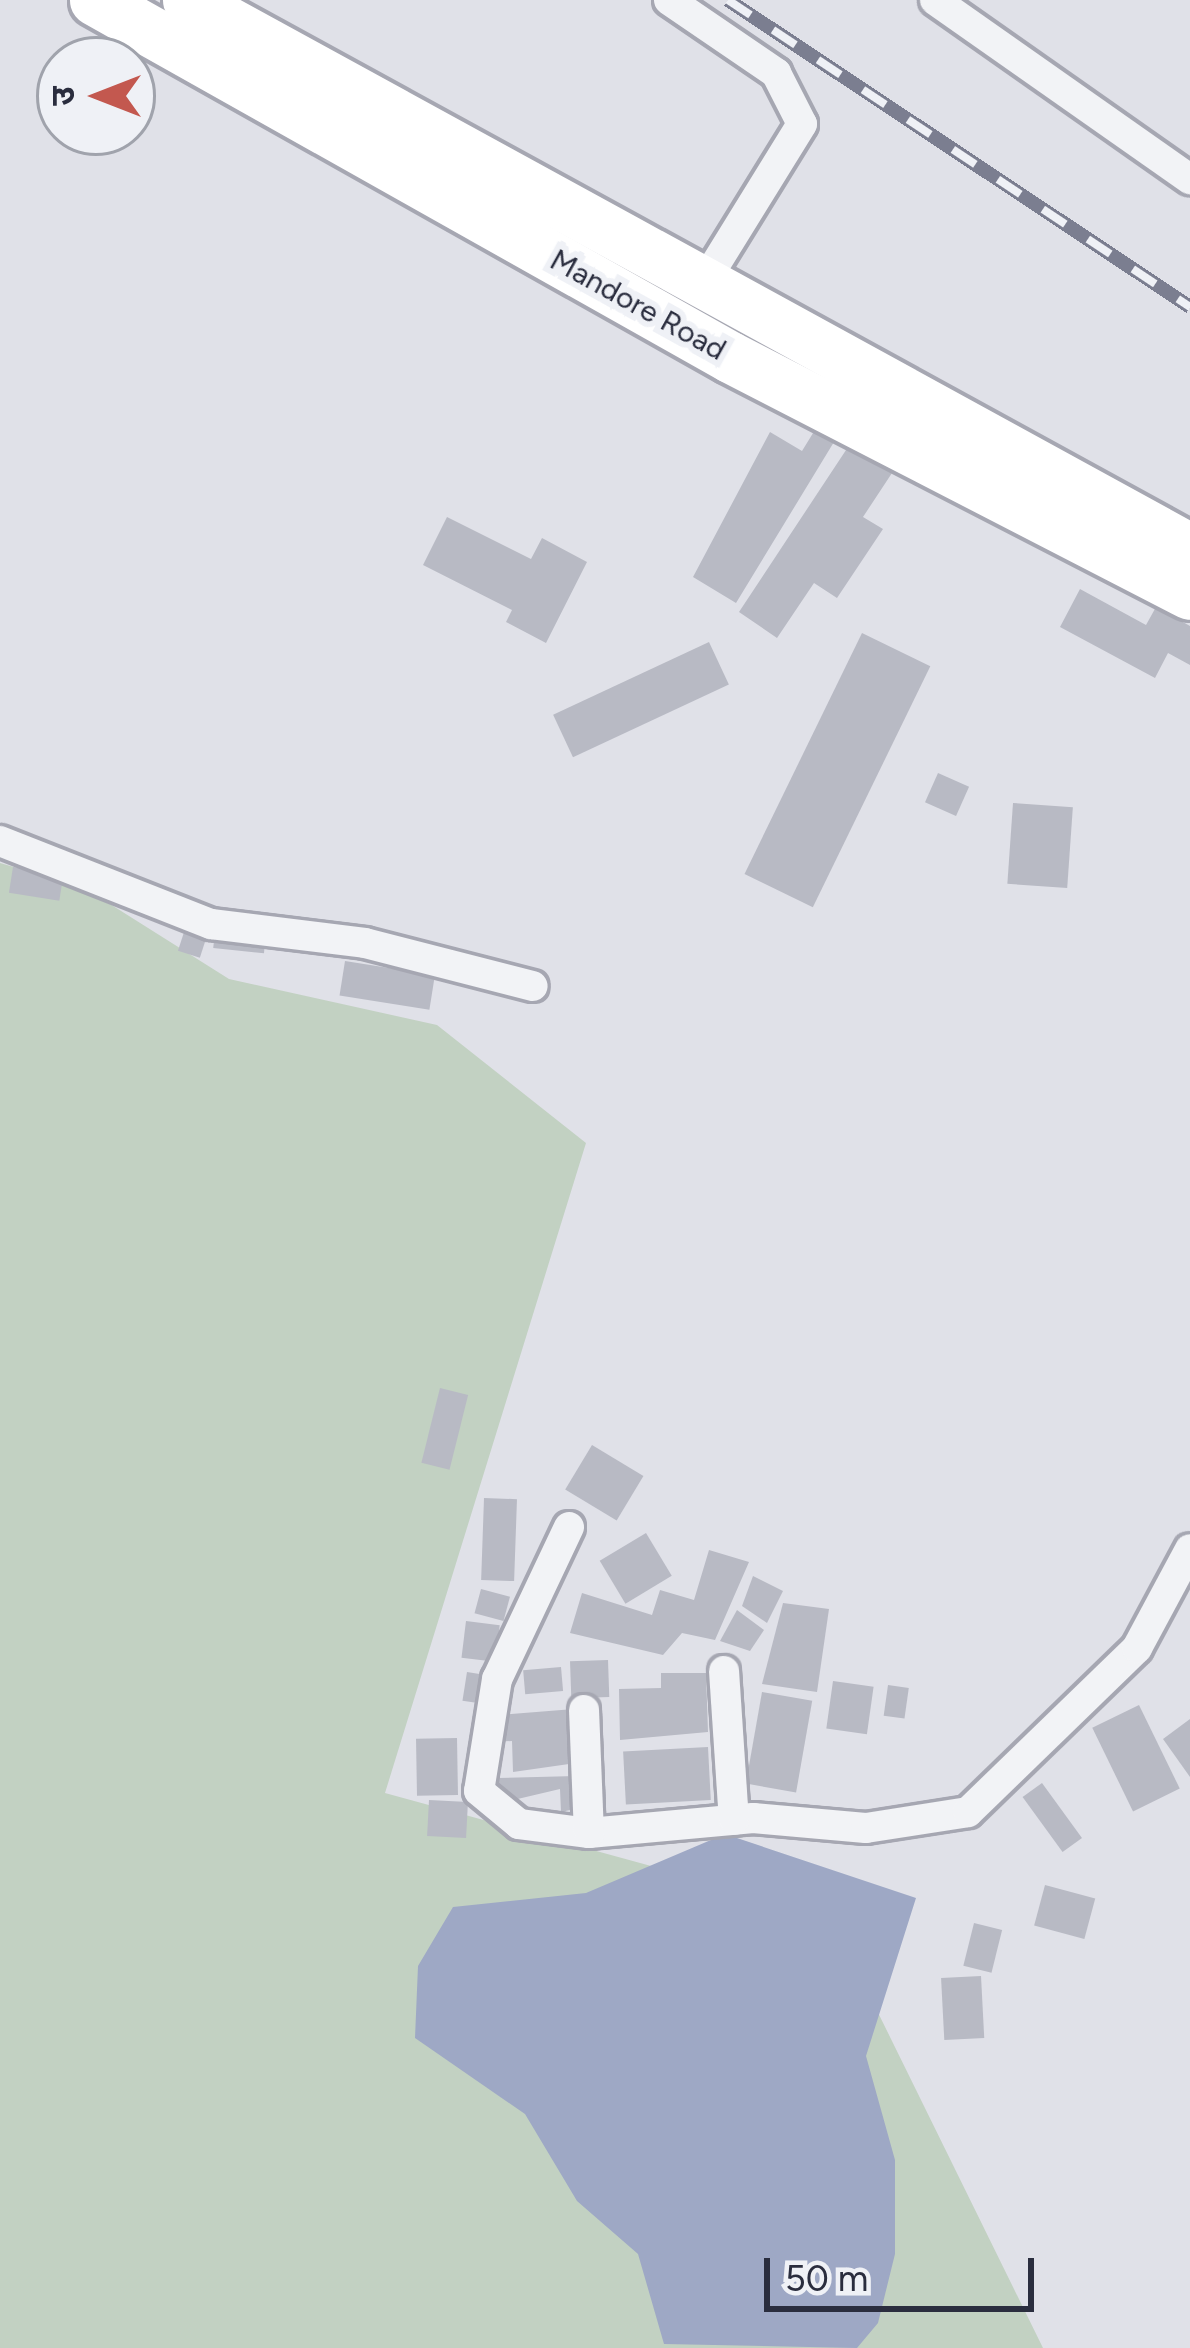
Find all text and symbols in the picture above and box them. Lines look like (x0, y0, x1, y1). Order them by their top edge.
north arrow (36, 36, 156, 156)
text: उ (43, 86, 82, 106)
street label: Mandore Road (544, 242, 732, 368)
scale bar (770, 2234, 1040, 2308)
text: 50 m (785, 2257, 868, 2300)

